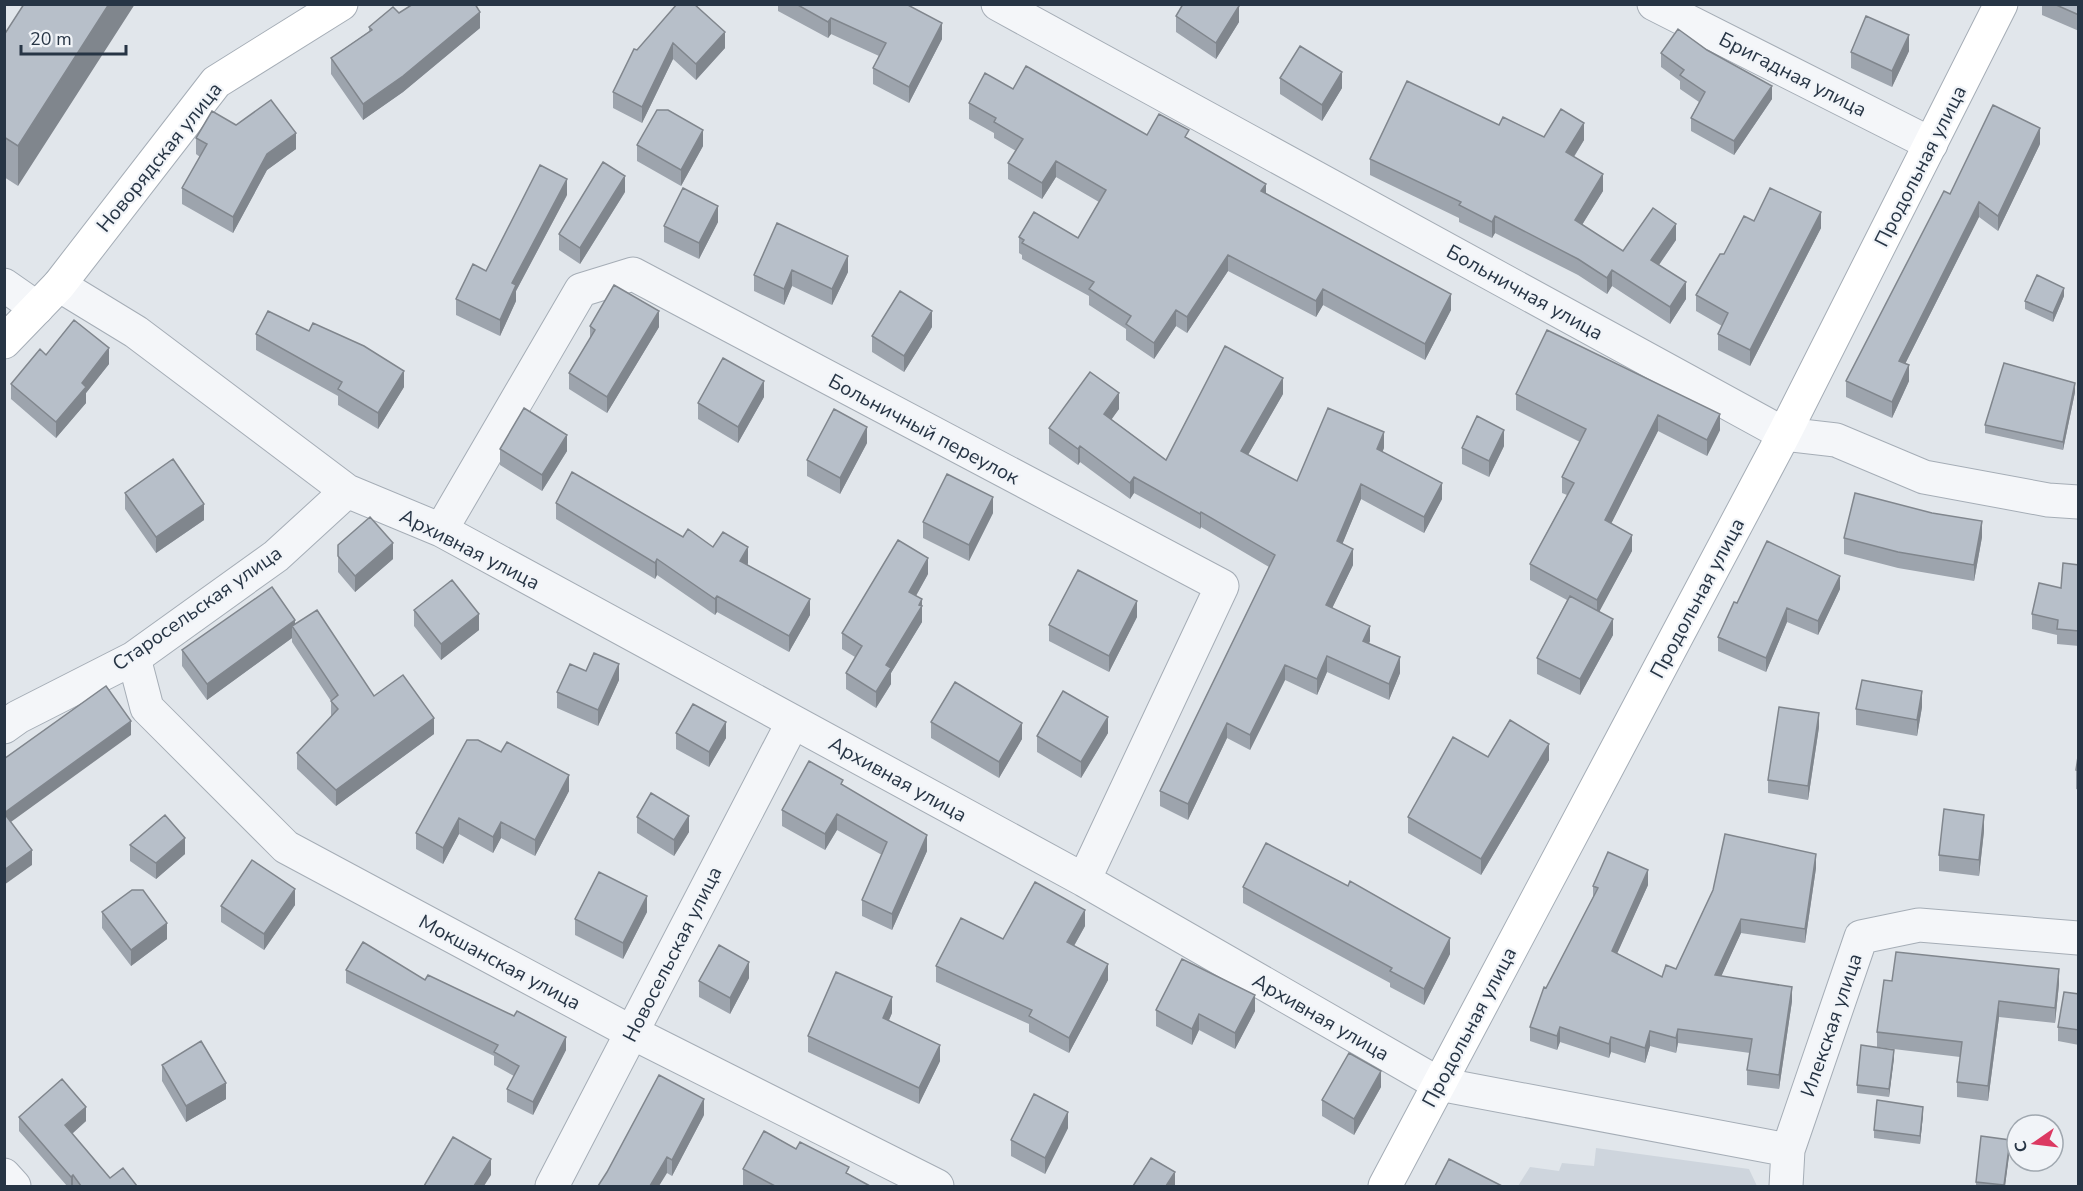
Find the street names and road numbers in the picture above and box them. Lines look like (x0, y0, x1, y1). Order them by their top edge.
street label: Бригадная улица (1714, 26, 1871, 123)
street label: Новорядская улица (90, 77, 228, 238)
street label: Продольная улица (1868, 81, 1973, 252)
street label: Больничная улица (1442, 238, 1608, 347)
street label: Больничный переулок (824, 368, 1024, 491)
street label: Архивная улица (395, 503, 544, 596)
street label: Продольная улица (1644, 513, 1751, 683)
street label: Старосельская улица (107, 540, 287, 677)
street label: Архивная улица (824, 730, 972, 829)
street label: Новосельская улица (616, 862, 728, 1047)
street label: Мокшанская улица (414, 908, 586, 1017)
street label: Продольная улица (1416, 942, 1523, 1112)
street label: Илекская улица (1794, 950, 1869, 1101)
street label: Архивная улица (1247, 967, 1394, 1068)

